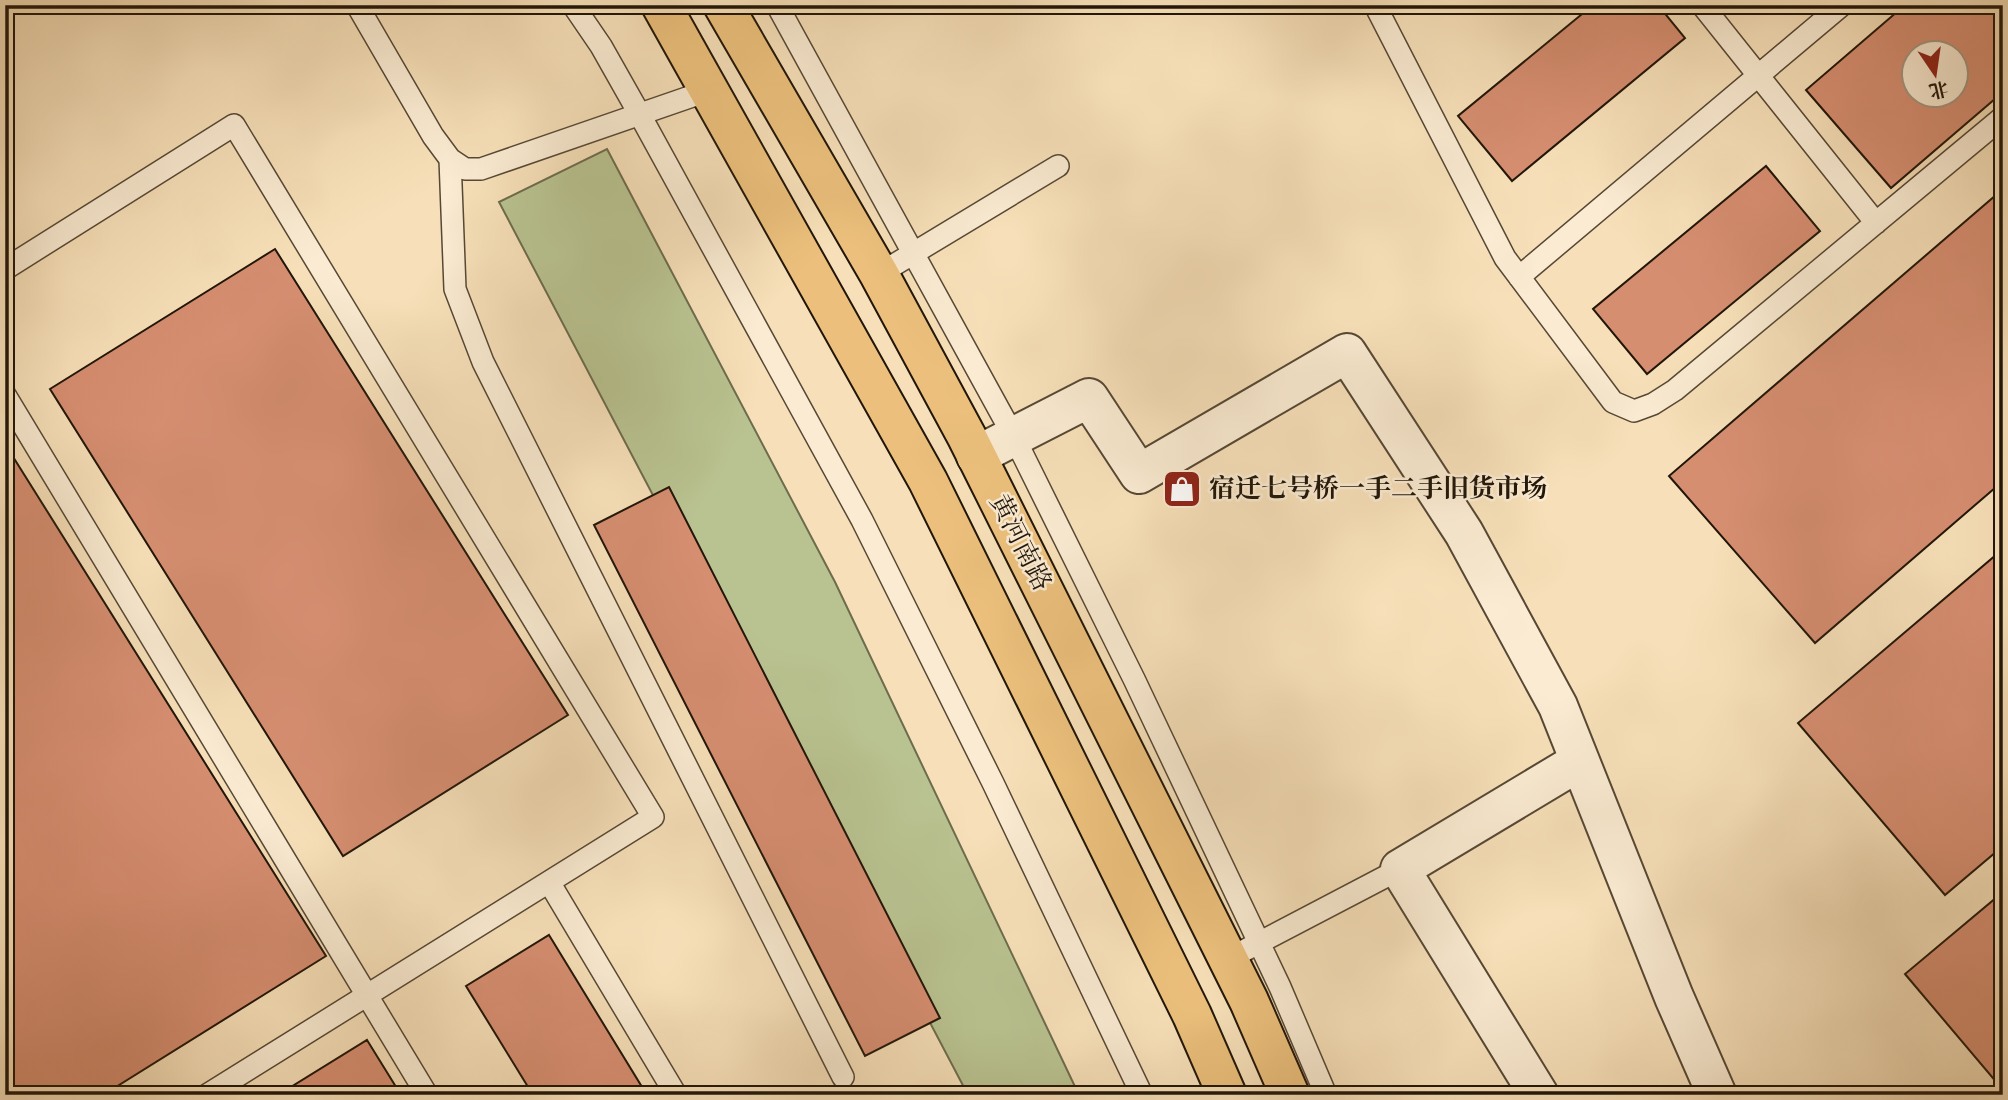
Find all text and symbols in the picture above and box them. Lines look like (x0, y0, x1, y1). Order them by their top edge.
north arrow (1899, 38, 1969, 108)
text: 北 (1927, 76, 1950, 102)
shop icon: 宿迁七号桥一手二手旧货市场 (1161, 468, 1203, 510)
place label: 宿迁七号桥一手二手旧货市场 (1209, 473, 1547, 506)
street label: 黄河南路 (982, 489, 1058, 597)

